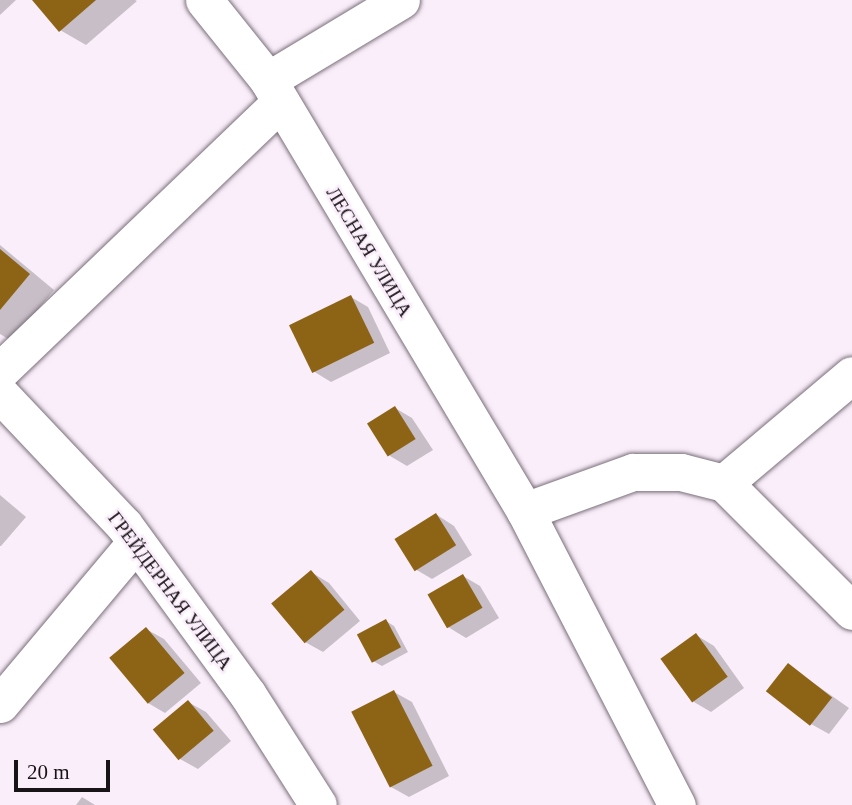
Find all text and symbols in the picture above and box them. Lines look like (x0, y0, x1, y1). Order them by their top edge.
street label: ЛЕСНАЯ УЛИЦА (321, 183, 417, 321)
street label: ГРЕЙДЕРНАЯ УЛИЦА (103, 507, 237, 675)
scale bar (18, 746, 114, 790)
text: 20 m (27, 760, 70, 784)

